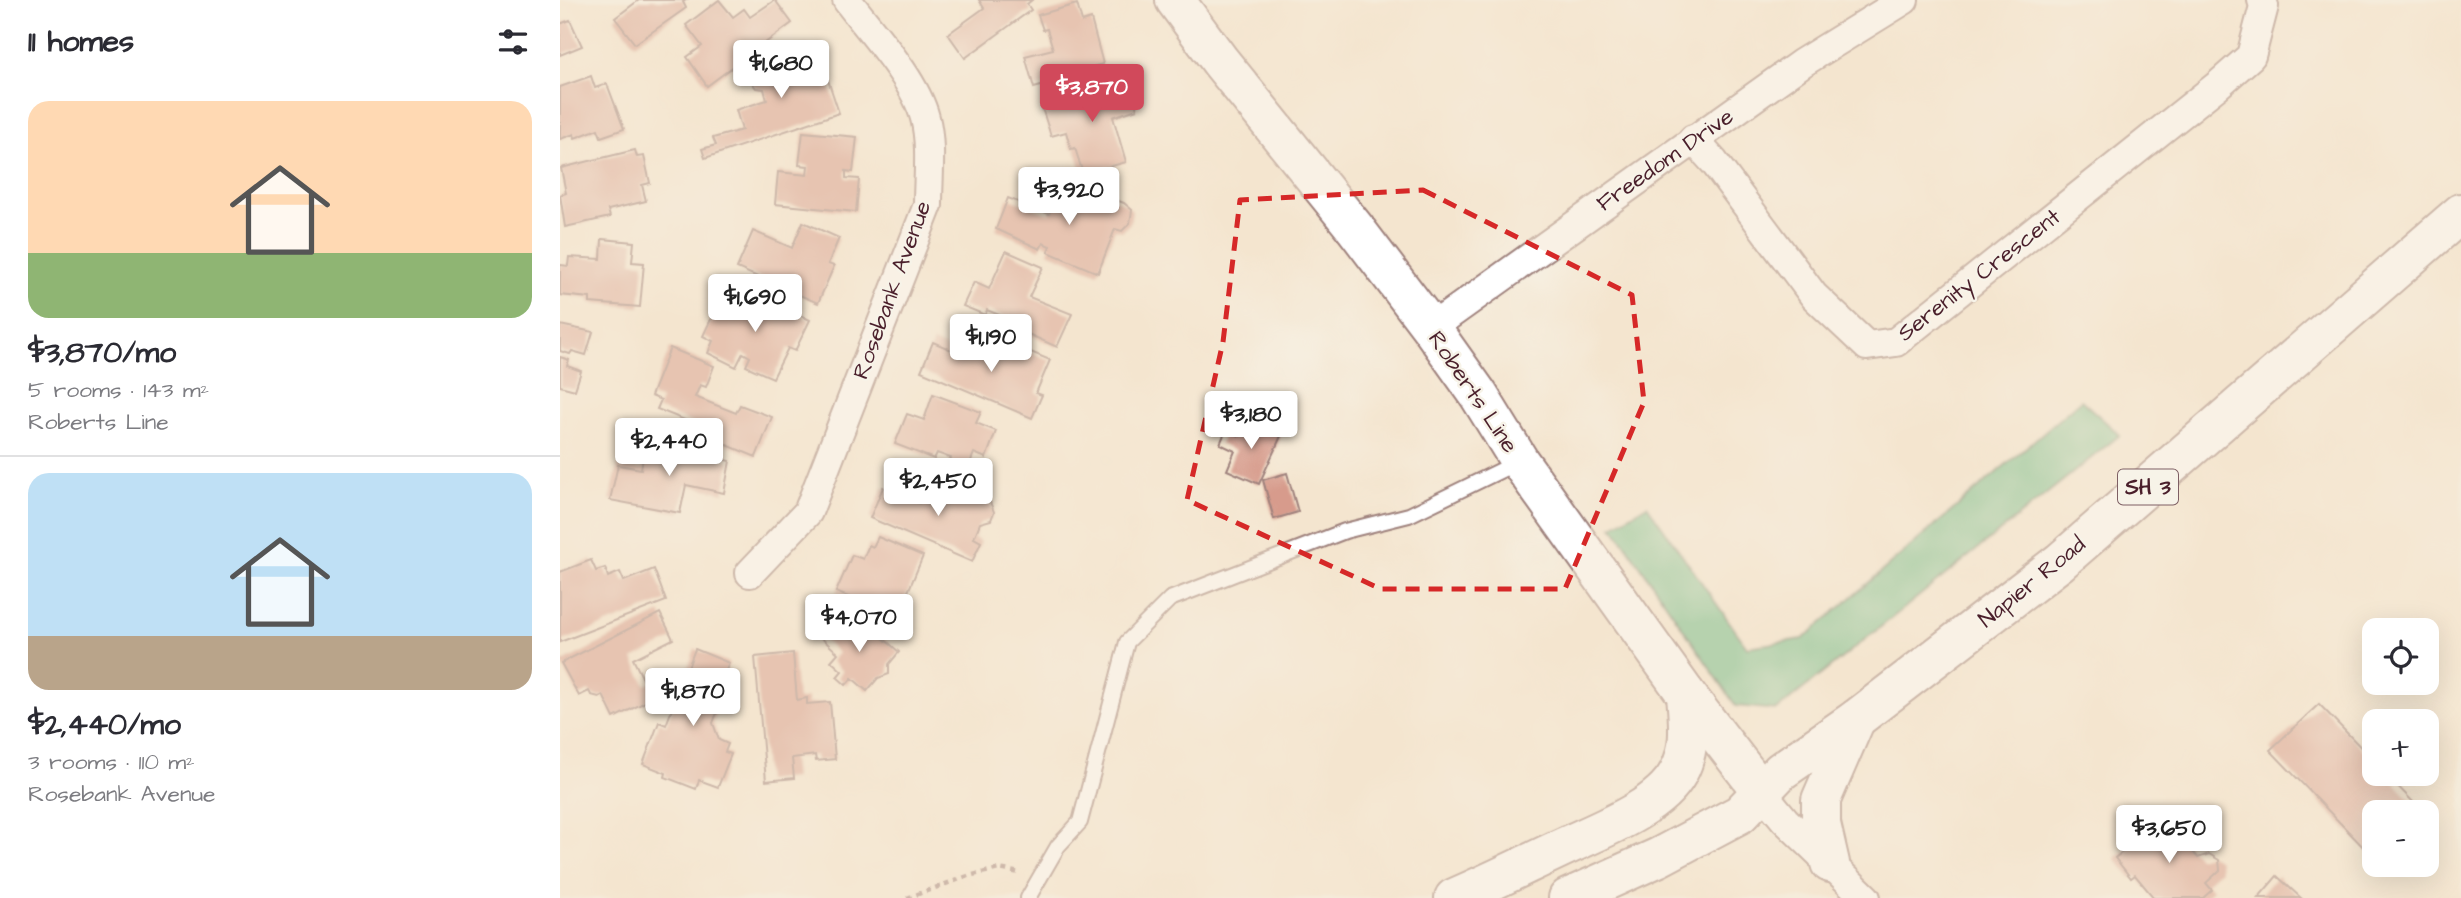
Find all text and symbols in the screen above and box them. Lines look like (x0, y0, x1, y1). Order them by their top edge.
text: 11 homes (28, 21, 134, 63)
icon: filters (494, 23, 532, 61)
pin: $1,680 (724, 41, 838, 100)
text: $1,680 (749, 47, 813, 79)
pin: $3,870 (1035, 64, 1149, 124)
text: $3,870 (1056, 71, 1128, 103)
street label: Freedom Drive (1590, 101, 1740, 219)
icon: home (217, 147, 343, 273)
pin: $3,920 (1012, 168, 1126, 227)
text: $3,920 (1034, 174, 1104, 206)
street label: Rosebank Avenue (845, 196, 939, 384)
street label: Serenity Crescent (1891, 201, 2069, 350)
pin: $1,690 (698, 274, 812, 334)
text: $1,690 (724, 281, 786, 313)
pin: $1,190 (934, 314, 1048, 374)
text: $1,190 (966, 321, 1016, 353)
street label: Roberts Line (1420, 325, 1526, 459)
text: $3,870/mo (28, 332, 176, 374)
text: 5 rooms · 143 m² (28, 374, 209, 406)
pin: $3,180 (1194, 392, 1308, 451)
text: $3,180 (1221, 398, 1281, 430)
text: Roberts Line (28, 406, 169, 438)
pin: $2,440 (612, 419, 726, 478)
text: $2,440 (631, 425, 707, 457)
pin: $2,450 (881, 458, 995, 518)
text: $2,450 (900, 465, 976, 497)
road number: SH 3 (2118, 470, 2178, 504)
icon: home (217, 519, 343, 645)
street label: Napier Road (1972, 529, 2093, 635)
pin: $4,070 (802, 594, 916, 654)
text: $4,070 (821, 601, 897, 633)
map controls (2362, 618, 2439, 877)
button: locate (2362, 618, 2439, 695)
pin: $1,870 (636, 668, 750, 728)
text: $1,870 (661, 675, 725, 707)
text: $2,440/mo (28, 704, 181, 746)
button: + (2362, 709, 2439, 786)
text: 3 rooms · 110 m² (28, 746, 195, 778)
text: Rosebank Avenue (28, 778, 216, 810)
button: − (2362, 800, 2439, 877)
pin: $3,650 (2112, 806, 2226, 865)
text: $3,650 (2132, 812, 2206, 844)

